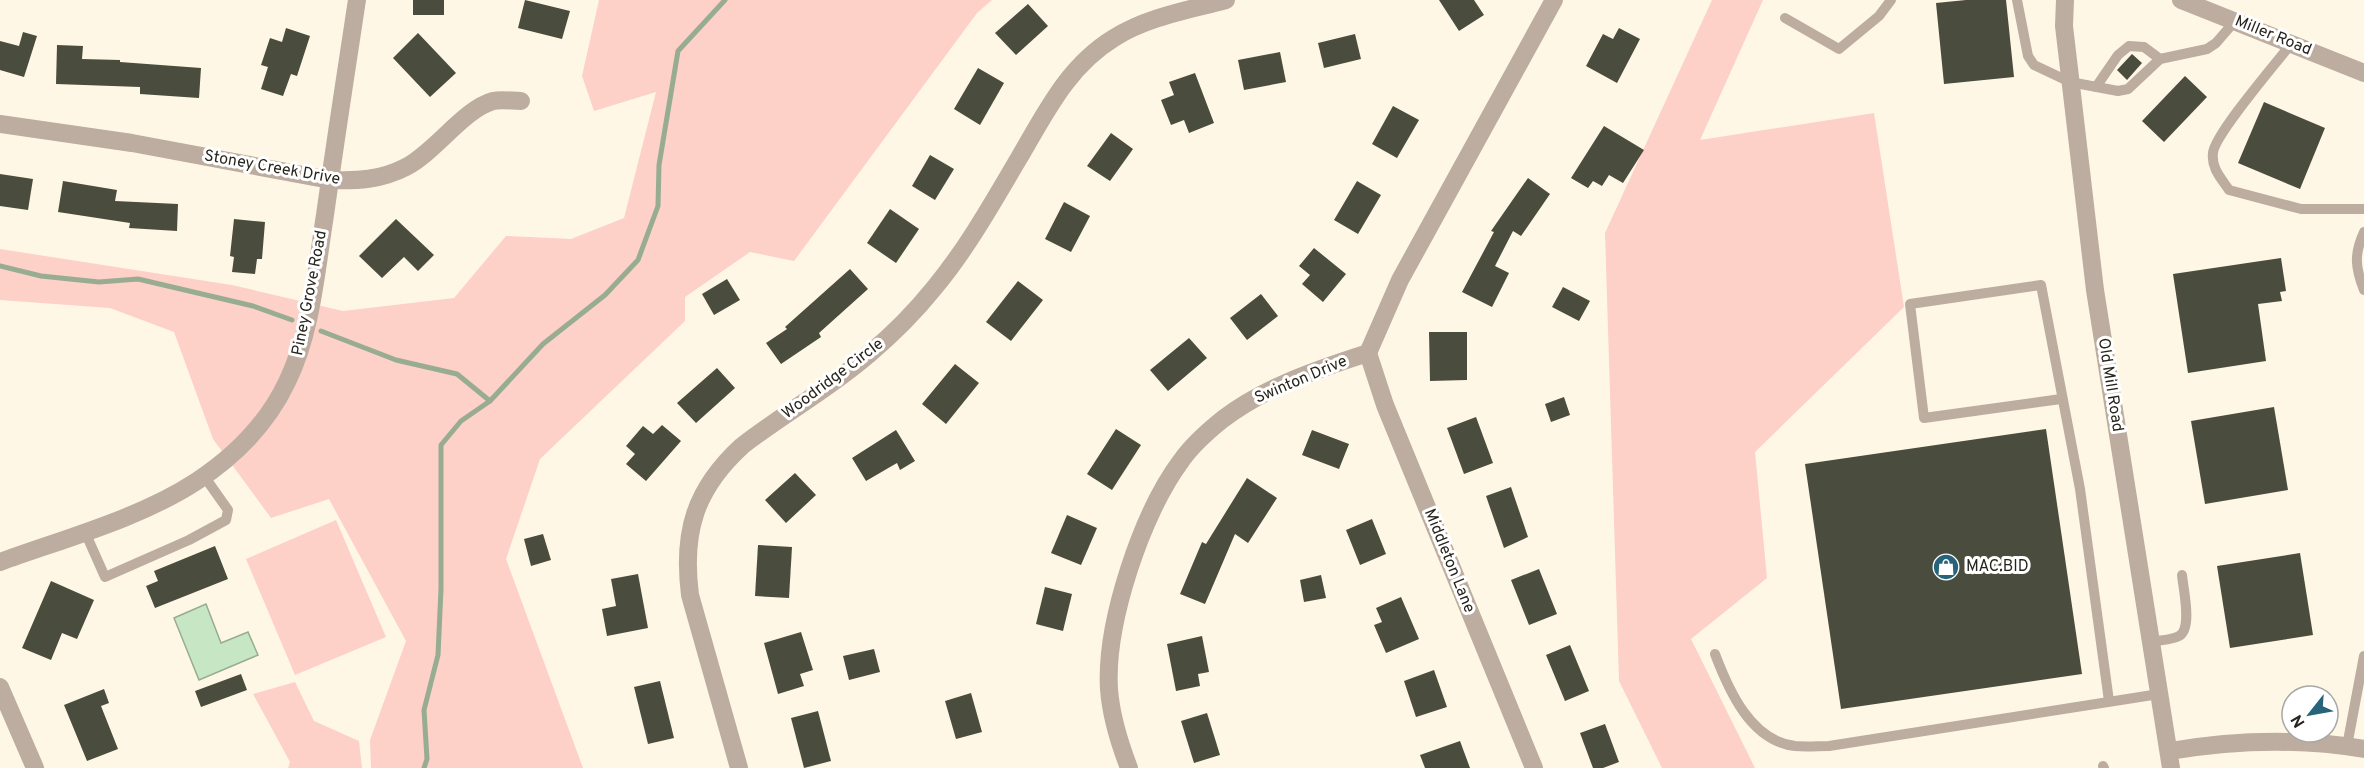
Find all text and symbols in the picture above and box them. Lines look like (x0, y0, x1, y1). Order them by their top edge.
street label: Miller Road (2232, 12, 2314, 60)
street label: Stoney Creek Drive (202, 146, 342, 190)
street label: Piney Grove Road (288, 229, 332, 357)
street label: Woodridge Circle (778, 334, 888, 424)
street label: Old Mill Road (2093, 337, 2127, 433)
street label: Swinton Drive (1252, 352, 1350, 408)
street label: Middleton Lane (1419, 506, 1479, 616)
shop icon: MAC.BID (1931, 552, 1961, 582)
place label: MAC.BID (1966, 557, 2029, 577)
north arrow (2280, 684, 2340, 744)
text: N (2287, 711, 2310, 731)

